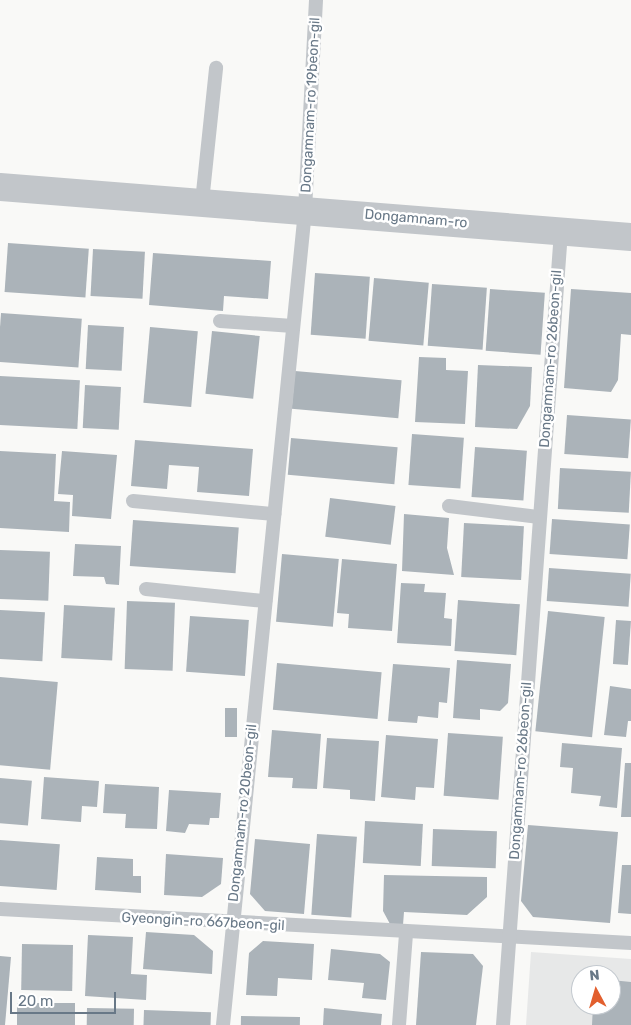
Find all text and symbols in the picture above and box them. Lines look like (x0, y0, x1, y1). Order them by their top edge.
street label: Dongamnam-ro 19beon-gil (298, 17, 324, 193)
street label: Dongamnam-ro (364, 206, 468, 232)
street label: Dongamnam-ro 26beon-gil (536, 270, 566, 448)
street label: Dongamnam-ro 26beon-gil (506, 682, 536, 860)
street label: Dongamnam-ro 20beon-gil (225, 723, 261, 903)
street label: Gyeongin-ro 667beon-gil (121, 909, 285, 935)
north arrow (571, 965, 621, 1015)
text: N (589, 967, 600, 985)
scale bar (12, 982, 119, 1014)
text: 20 m (18, 992, 53, 1010)

